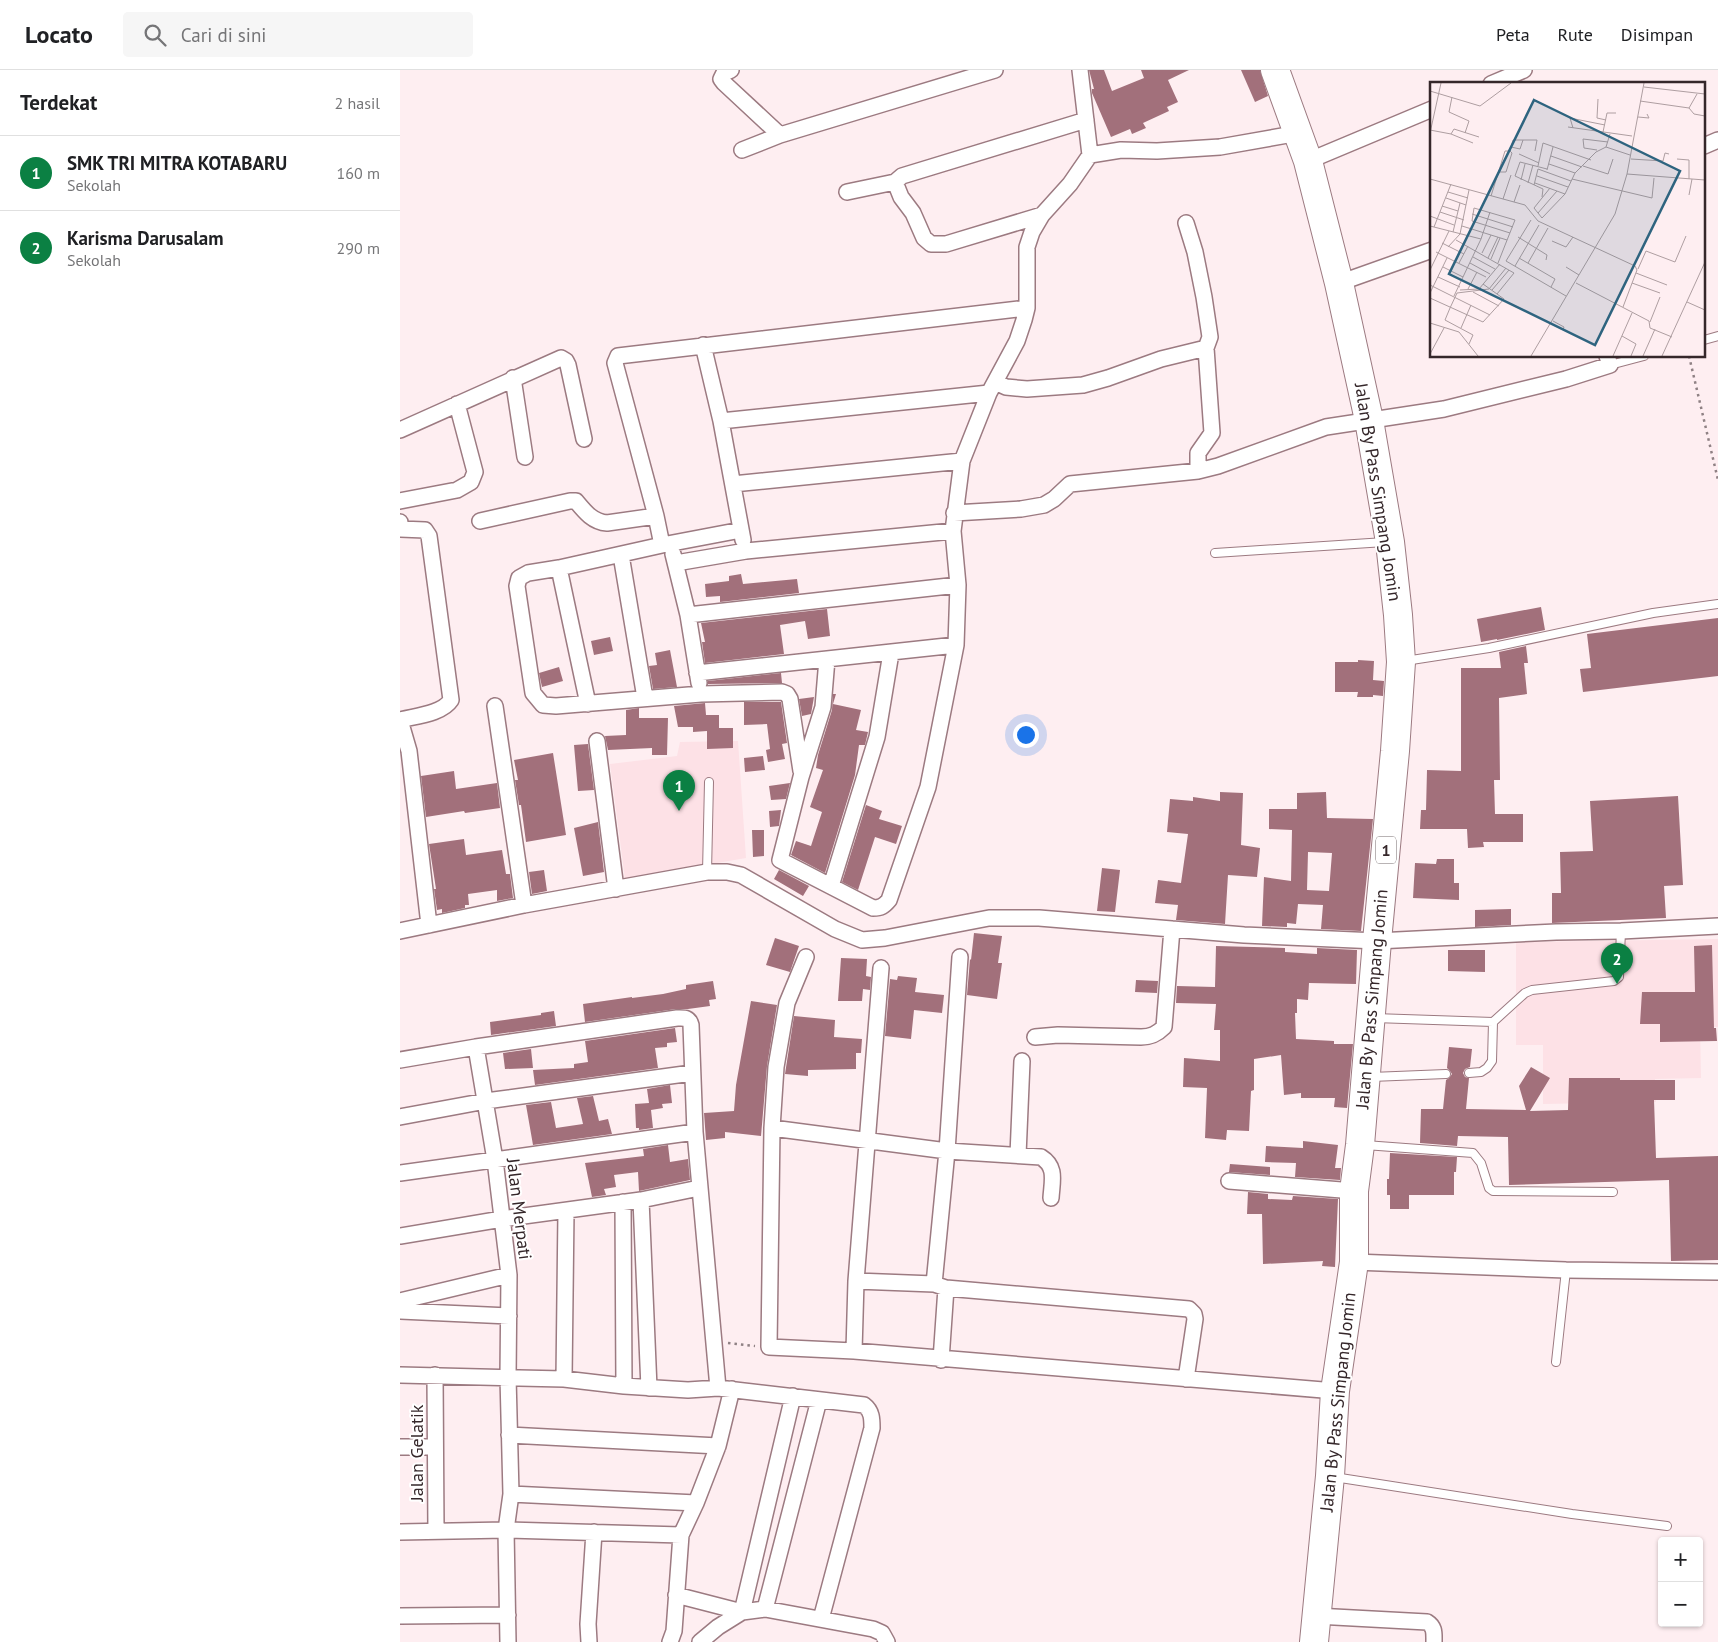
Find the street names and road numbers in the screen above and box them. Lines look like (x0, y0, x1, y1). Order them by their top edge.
street label: Jalan By Pass Simpang Jomin (1350, 380, 1407, 603)
road number: 1 (1376, 836, 1396, 864)
street label: Jalan By Pass Simpang Jomin (1350, 888, 1393, 1111)
street label: Jalan Merpati (502, 1156, 537, 1261)
street label: Jalan By Pass Simpang Jomin (1314, 1291, 1360, 1514)
street label: Jalan Gelatik (405, 1404, 428, 1502)

